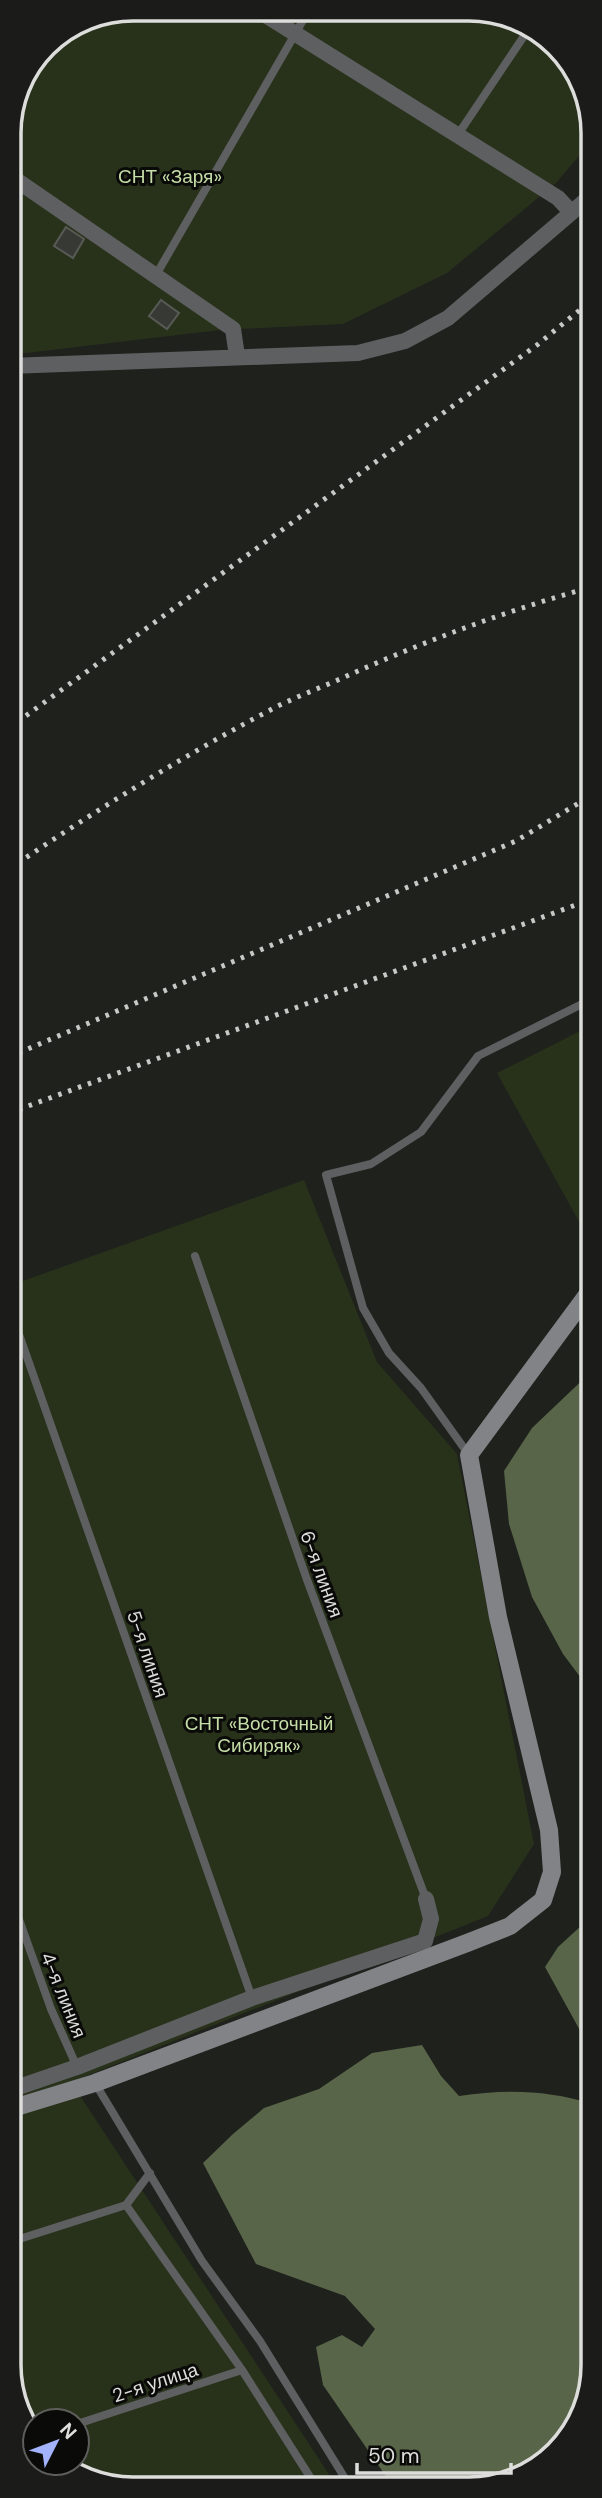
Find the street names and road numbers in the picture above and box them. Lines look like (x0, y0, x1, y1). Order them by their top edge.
street label: 6-я линия (294, 1527, 349, 1621)
street label: 5-я линия (121, 1607, 174, 1701)
street label: 4-я линия (35, 1949, 92, 2042)
street label: 2-я улица (109, 2357, 202, 2408)

